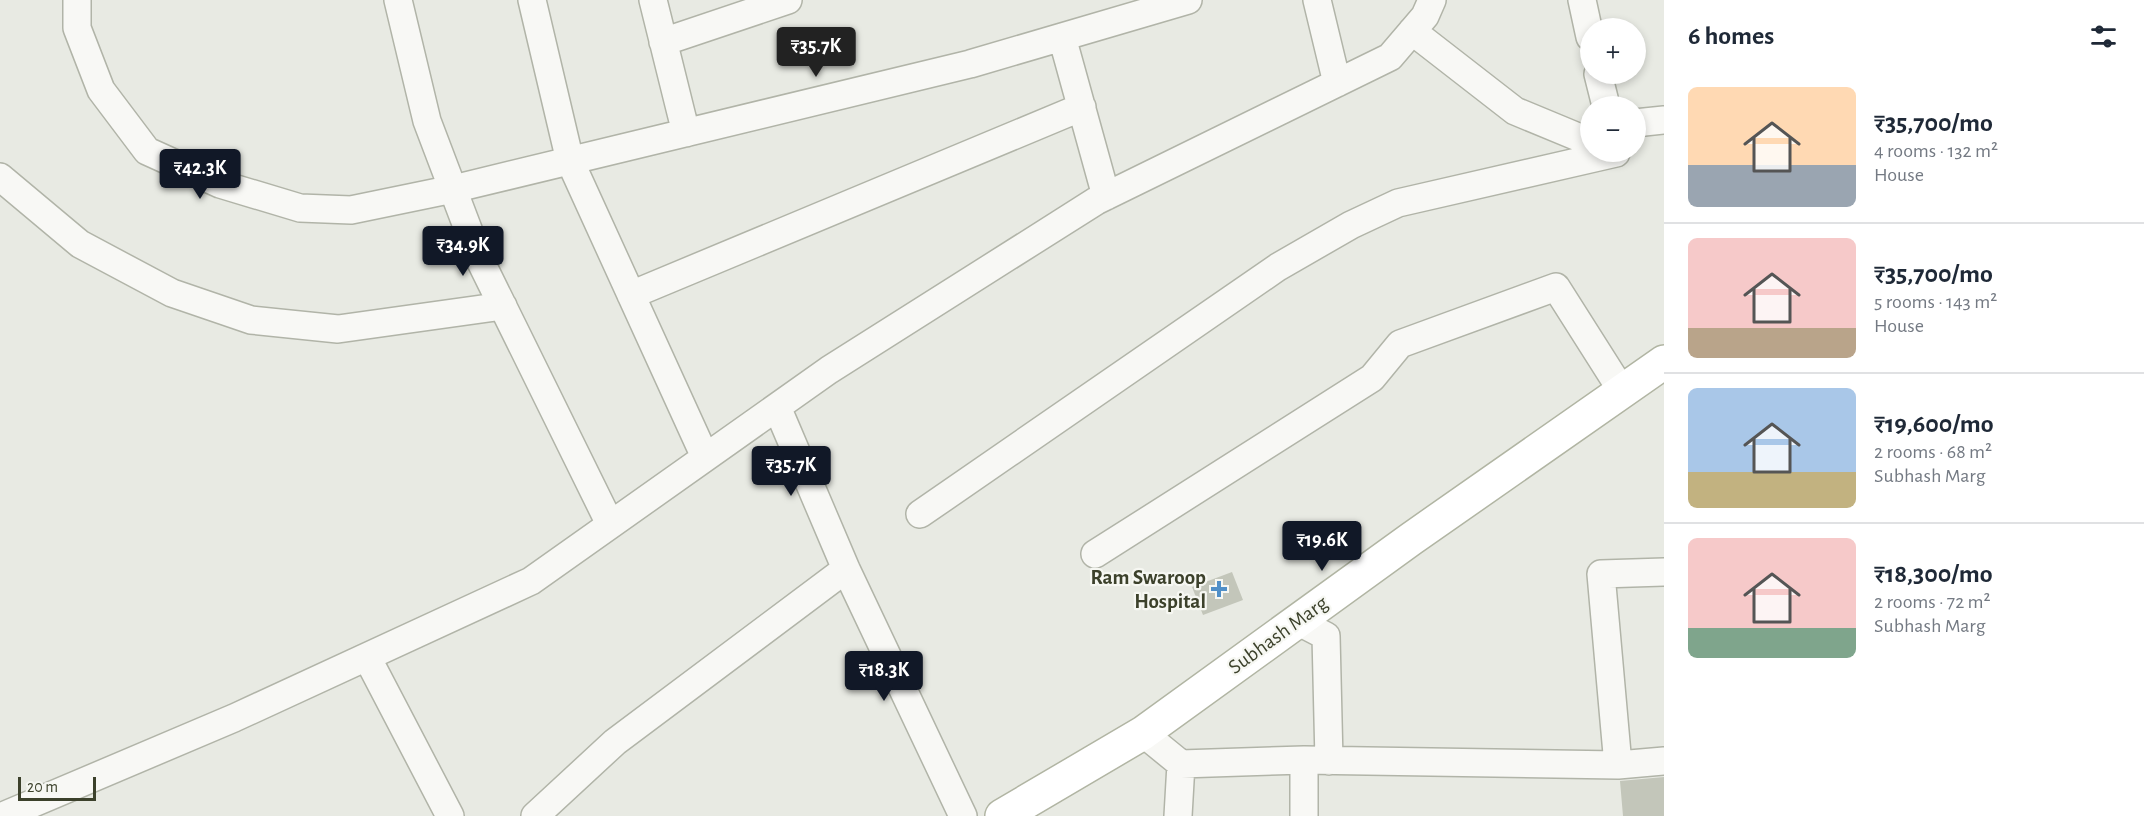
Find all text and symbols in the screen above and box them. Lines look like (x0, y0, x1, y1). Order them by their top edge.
map controls (1580, 18, 1646, 162)
button: + (1580, 18, 1646, 84)
icon: filters (2087, 20, 2120, 53)
text: 6 homes (1688, 23, 1774, 49)
pin: ₹35.7K (767, 27, 865, 78)
text: ₹35.7K (791, 36, 841, 56)
button: − (1580, 96, 1646, 162)
text: ₹35,700/mo (1874, 110, 1993, 136)
icon: home (1736, 111, 1808, 183)
text: 4 rooms · 132 m² (1874, 141, 1998, 161)
pin: ₹42.3K (151, 149, 249, 200)
text: ₹42.3K (174, 158, 226, 178)
text: House (1874, 165, 1924, 185)
pin: ₹34.9K (414, 226, 512, 277)
text: ₹34.9K (437, 235, 489, 255)
text: ₹35,700/mo (1874, 261, 1993, 287)
icon: home (1736, 262, 1808, 334)
text: 5 rooms · 143 m² (1874, 292, 1997, 312)
text: House (1874, 316, 1924, 336)
text: ₹19,600/mo (1874, 411, 1994, 437)
icon: home (1736, 412, 1808, 484)
text: 2 rooms · 68 m² (1874, 442, 1992, 462)
pin: ₹35.7K (742, 446, 840, 497)
text: ₹35.7K (766, 455, 816, 475)
text: Subhash Marg (1874, 466, 1985, 486)
pin: ₹19.6K (1273, 521, 1371, 572)
text: ₹19.6K (1296, 530, 1348, 550)
text: ₹18,300/mo (1874, 561, 1993, 587)
icon: home (1736, 562, 1808, 634)
place label: Ram Swaroop Hospital (1090, 567, 1206, 612)
marker: Ram Swaroop Hospital (1210, 580, 1228, 598)
street label: Subhash Marg (1224, 592, 1332, 678)
text: 2 rooms · 72 m² (1874, 592, 1991, 612)
text: Subhash Marg (1874, 616, 1985, 636)
pin: ₹18.3K (835, 651, 933, 702)
text: ₹18.3K (859, 660, 909, 680)
scale bar (18, 774, 96, 802)
text: 20 m (27, 779, 58, 795)

